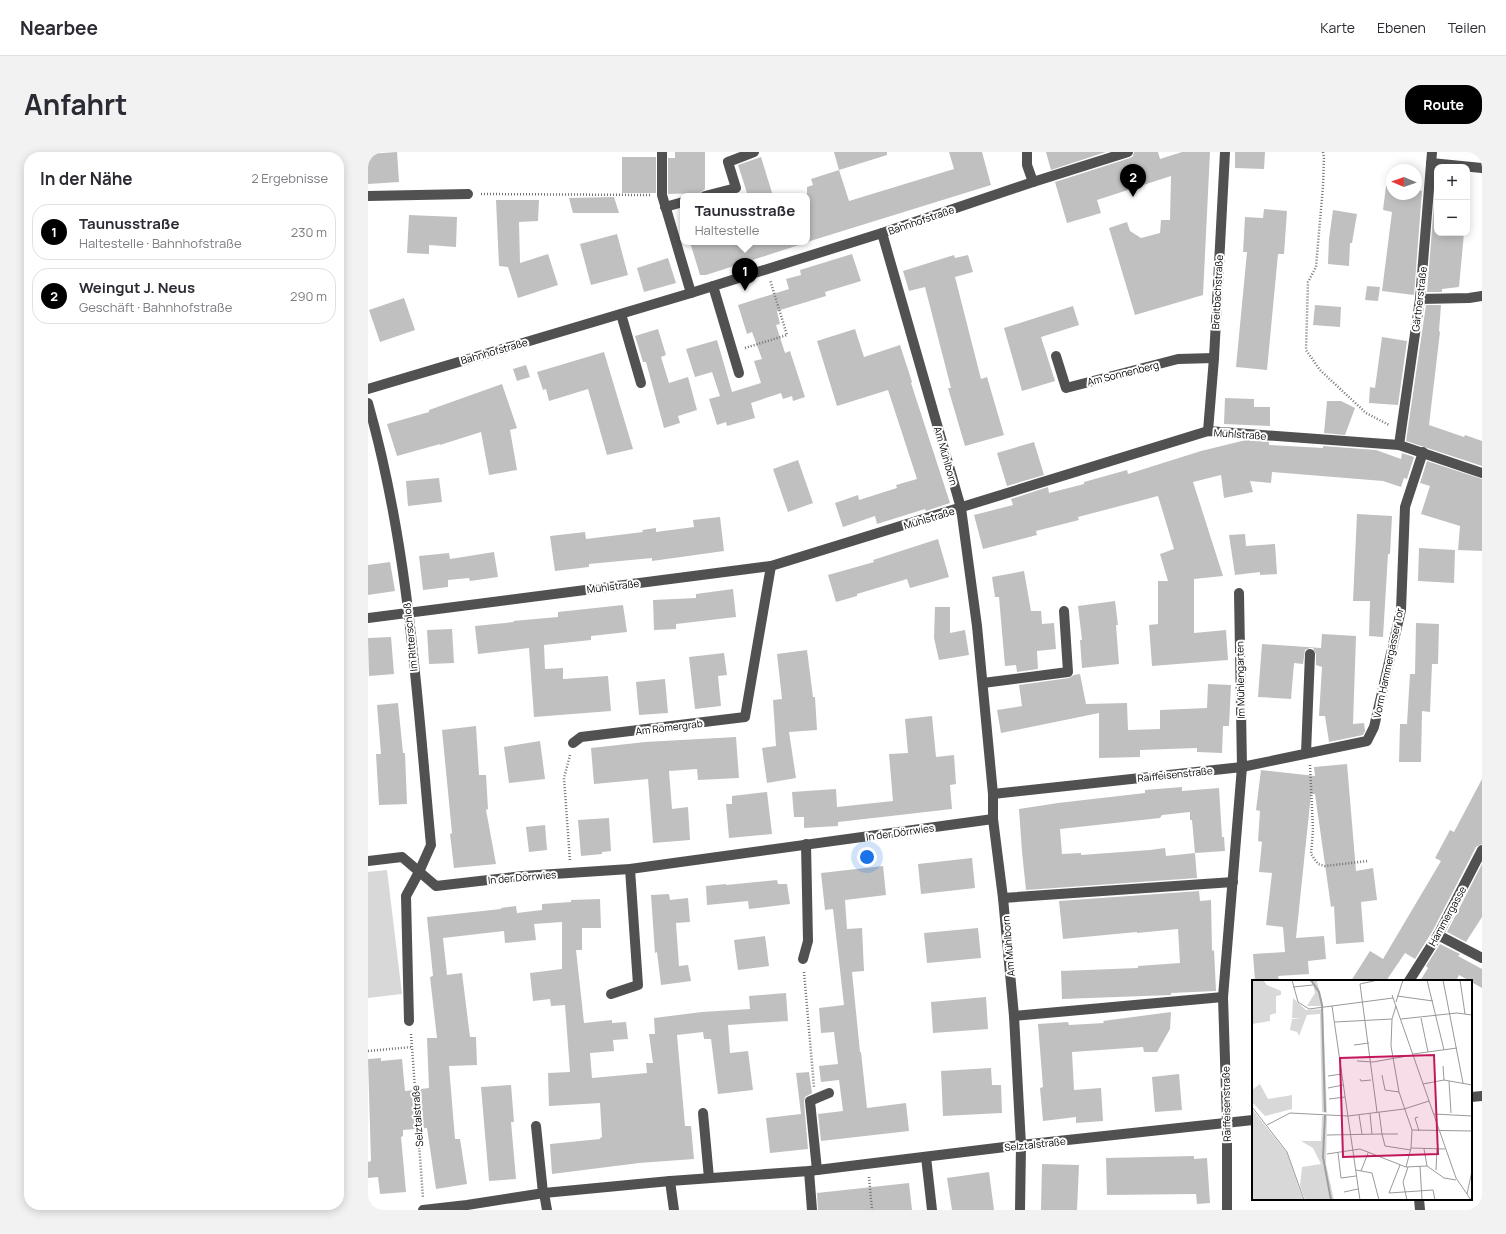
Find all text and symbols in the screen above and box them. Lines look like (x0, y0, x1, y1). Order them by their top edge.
text: Nearbee (20, 15, 98, 41)
text: Karte (1320, 18, 1355, 37)
text: Ebenen (1377, 18, 1426, 37)
text: Teilen (1448, 18, 1486, 37)
text: Anfahrt (24, 85, 127, 123)
button: Route (1405, 85, 1482, 124)
pin: 2 (1120, 164, 1146, 197)
north arrow (1386, 164, 1422, 200)
map controls (1434, 164, 1470, 236)
button: + (1434, 164, 1470, 200)
text: In der Nähe (40, 167, 133, 190)
text: 2 Ergebnisse (251, 169, 328, 187)
popup (680, 193, 810, 245)
text: Taunusstraße (695, 200, 795, 221)
button: − (1434, 200, 1470, 236)
street label: Bahnhofstraße (886, 202, 956, 238)
text: Taunusstraße (79, 213, 180, 234)
text: Haltestelle (695, 221, 759, 239)
text: 1 (51, 223, 57, 241)
text: 230 m (291, 223, 327, 241)
text: Haltestelle · Bahnhofstraße (79, 234, 242, 252)
street label: Breitbachstraße (1208, 254, 1226, 330)
pin: 1 (732, 258, 758, 291)
street label: Gärtnerstraße (1408, 266, 1430, 332)
text: Weingut J. Neus (79, 277, 195, 298)
text: 2 (50, 287, 58, 305)
text: 290 m (290, 287, 327, 305)
text: Geschäft · Bahnhofstraße (79, 298, 232, 316)
street label: Bahnhofstraße (459, 335, 529, 367)
street label: Am Sonnenberg (1086, 357, 1160, 389)
street label: Am Mühlborn (931, 425, 961, 487)
street label: Mühlstraße (1213, 425, 1267, 443)
street label: Mühlstraße (902, 504, 956, 532)
street label: Mühlstraße (586, 576, 640, 596)
street label: Im Ritterschloß (399, 602, 421, 672)
street label: Vorm Hammergässer Tor (1369, 606, 1407, 719)
street label: Im Mühlengarten (1232, 641, 1248, 719)
street label: Am Römergrab (635, 716, 703, 738)
street label: Raiffeisenstraße (1137, 763, 1214, 785)
street label: In der Dörrwies (865, 820, 935, 844)
your location (857, 847, 877, 867)
street label: In der Dörrwies (487, 867, 557, 887)
street label: Hammergasse (1425, 883, 1469, 948)
street label: Am Mühlborn (998, 915, 1018, 977)
inset map (1252, 980, 1472, 1200)
street label: Raiffeisenstraße (1218, 1066, 1234, 1142)
street label: Selztalstraße (408, 1085, 426, 1147)
street label: Selztalstraße (1004, 1134, 1067, 1154)

